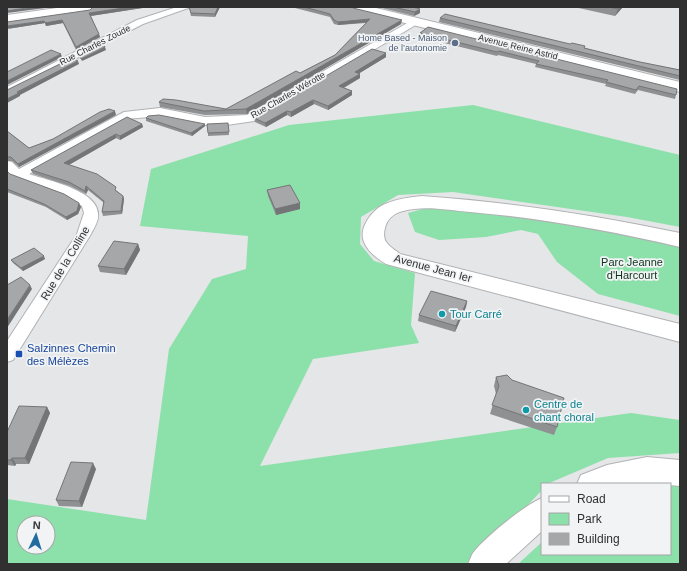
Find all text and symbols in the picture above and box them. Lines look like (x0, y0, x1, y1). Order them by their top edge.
street label: Rue Charles Zoude (58, 23, 132, 67)
street label: Avenue Reine Astrid (477, 32, 559, 62)
place label: Home Based - Maison de l’autonomie (358, 33, 447, 53)
marker: Home Based - Maison de l’autonomie (450, 38, 460, 48)
street label: Rue Charles Wérotte (249, 70, 327, 120)
street label: Rue de la Colline (38, 224, 92, 302)
street label: Avenue Jean Ier (393, 252, 473, 284)
park label: Parc Jeanne d'Harcourt (601, 256, 663, 281)
place label: Tour Carré (450, 308, 502, 320)
marker: Tour Carré (437, 309, 447, 319)
place label: Salzinnes Chemin des Mélèzes (27, 342, 116, 367)
marker: Salzinnes Chemin des Mélèzes (14, 349, 24, 359)
place label: Centre de chant choral (534, 398, 594, 423)
marker: Centre de chant choral (521, 405, 531, 415)
legend (541, 483, 671, 555)
text: Road (577, 492, 606, 506)
text: Park (577, 512, 603, 526)
north arrow (16, 515, 56, 555)
text: N (32, 519, 41, 531)
text: Building (577, 532, 620, 546)

